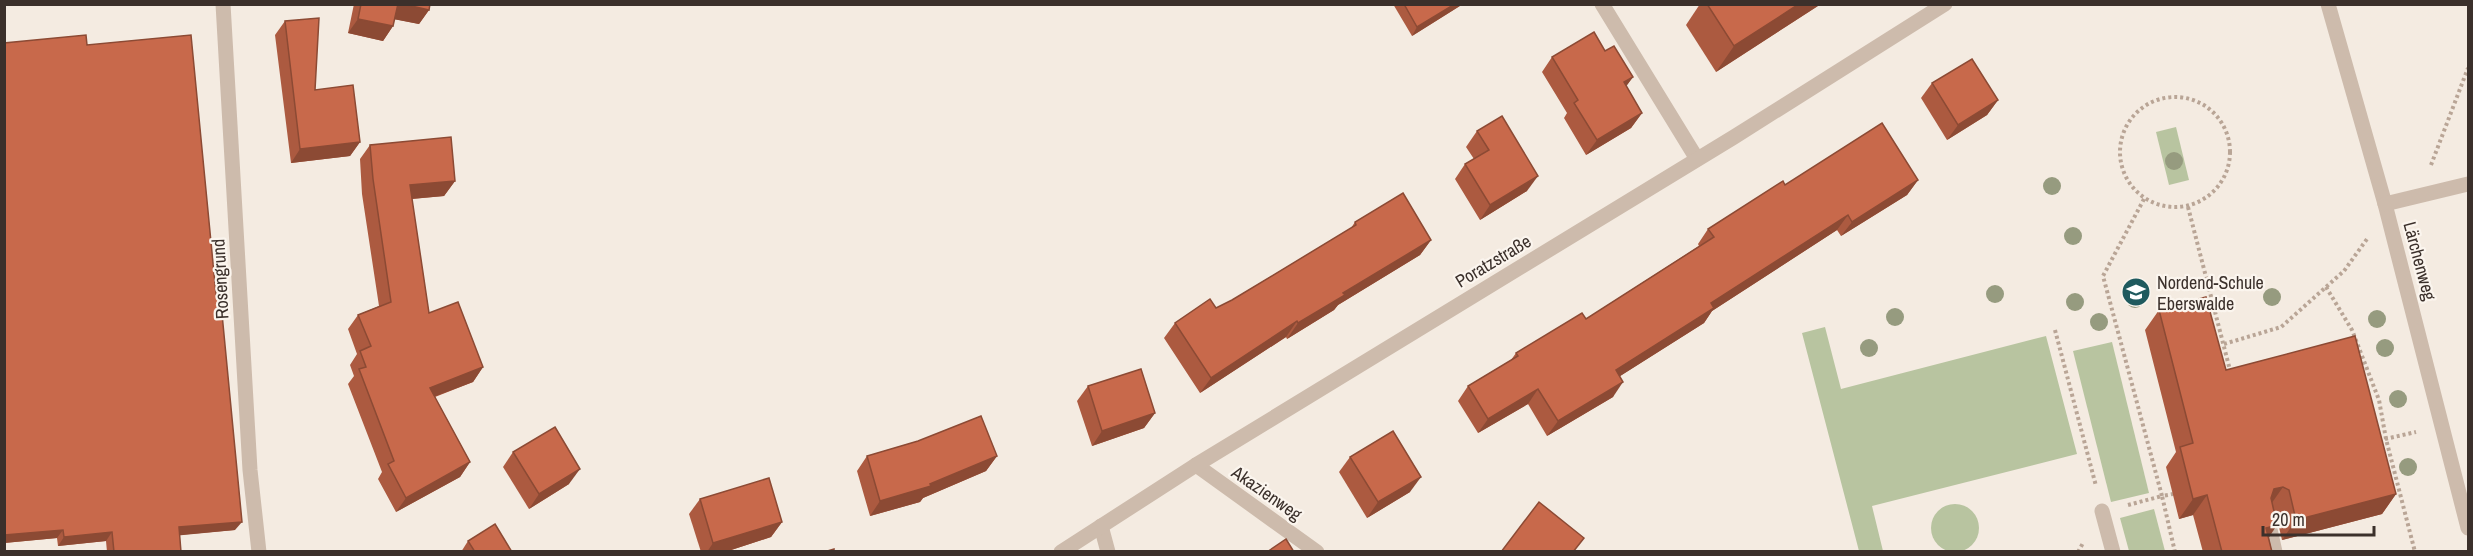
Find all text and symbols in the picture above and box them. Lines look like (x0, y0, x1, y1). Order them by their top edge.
street label: Lärchenweg (2398, 219, 2443, 304)
street label: Poratzstraße (1450, 229, 1536, 293)
street label: Rosengrund (205, 238, 235, 320)
place label: Nordend-Schule Eberswalde (2157, 270, 2264, 316)
school or university icon: Nordend-Schule Eberswalde (2120, 276, 2152, 308)
street label: Akazienweg (1226, 459, 1308, 527)
scale bar (2263, 499, 2374, 537)
text: 20 m (2272, 507, 2305, 532)

